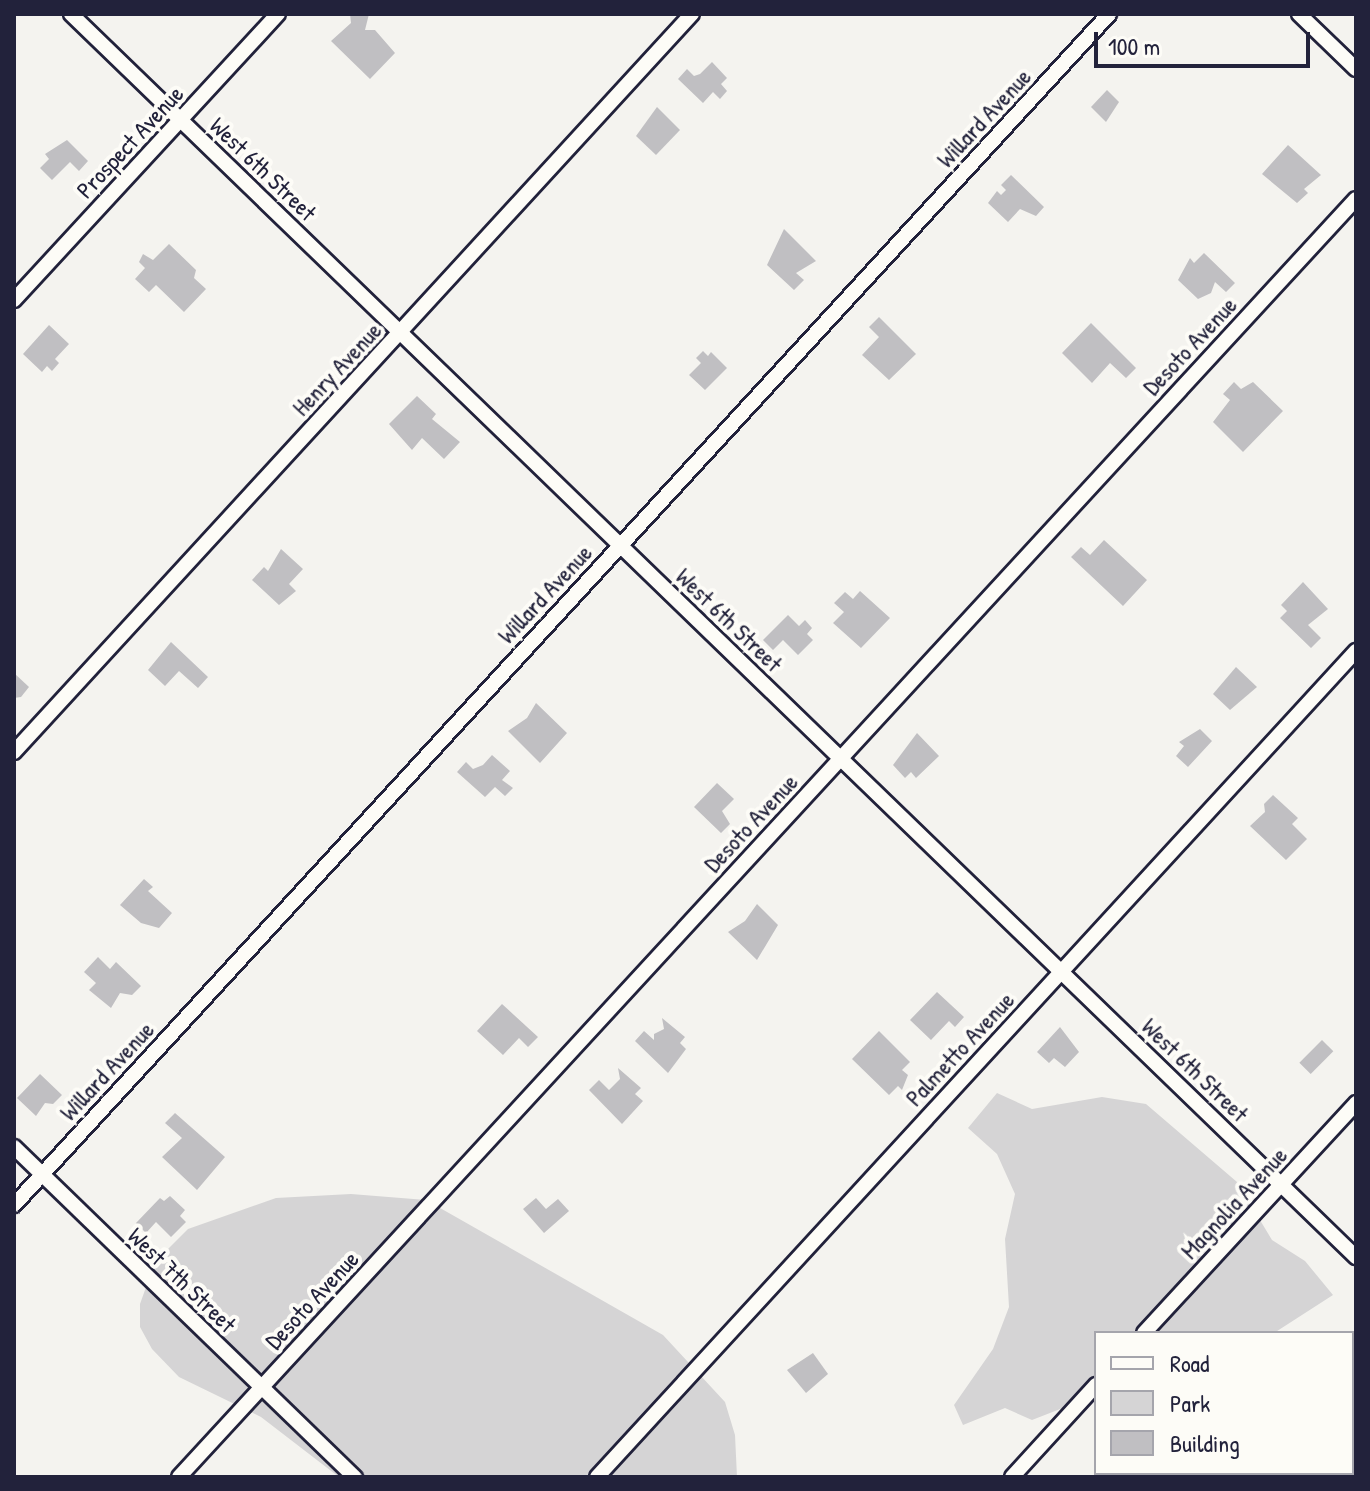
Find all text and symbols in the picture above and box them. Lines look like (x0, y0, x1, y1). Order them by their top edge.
scale bar (1098, 16, 1314, 66)
text: 100 m (1108, 30, 1160, 62)
street label: Willard Avenue (931, 63, 1037, 173)
street label: Prospect Avenue (71, 80, 189, 204)
street label: West 6th Street (204, 111, 322, 227)
street label: Desoto Avenue (1137, 291, 1243, 401)
street label: Henry Avenue (286, 316, 388, 422)
street label: Willard Avenue (492, 539, 598, 649)
street label: West 6th Street (670, 562, 788, 678)
street label: Desoto Avenue (698, 768, 804, 878)
street label: Palmetto Avenue (900, 986, 1020, 1112)
street label: West 6th Street (1136, 1012, 1254, 1128)
street label: Willard Avenue (54, 1016, 160, 1126)
street label: Magnolia Avenue (1175, 1141, 1293, 1265)
street label: West 7th Street (122, 1221, 242, 1339)
street label: Desoto Avenue (259, 1245, 365, 1355)
legend (1094, 1331, 1354, 1475)
text: Road (1170, 1347, 1209, 1379)
text: Park (1170, 1387, 1210, 1419)
text: Building (1170, 1427, 1240, 1459)

